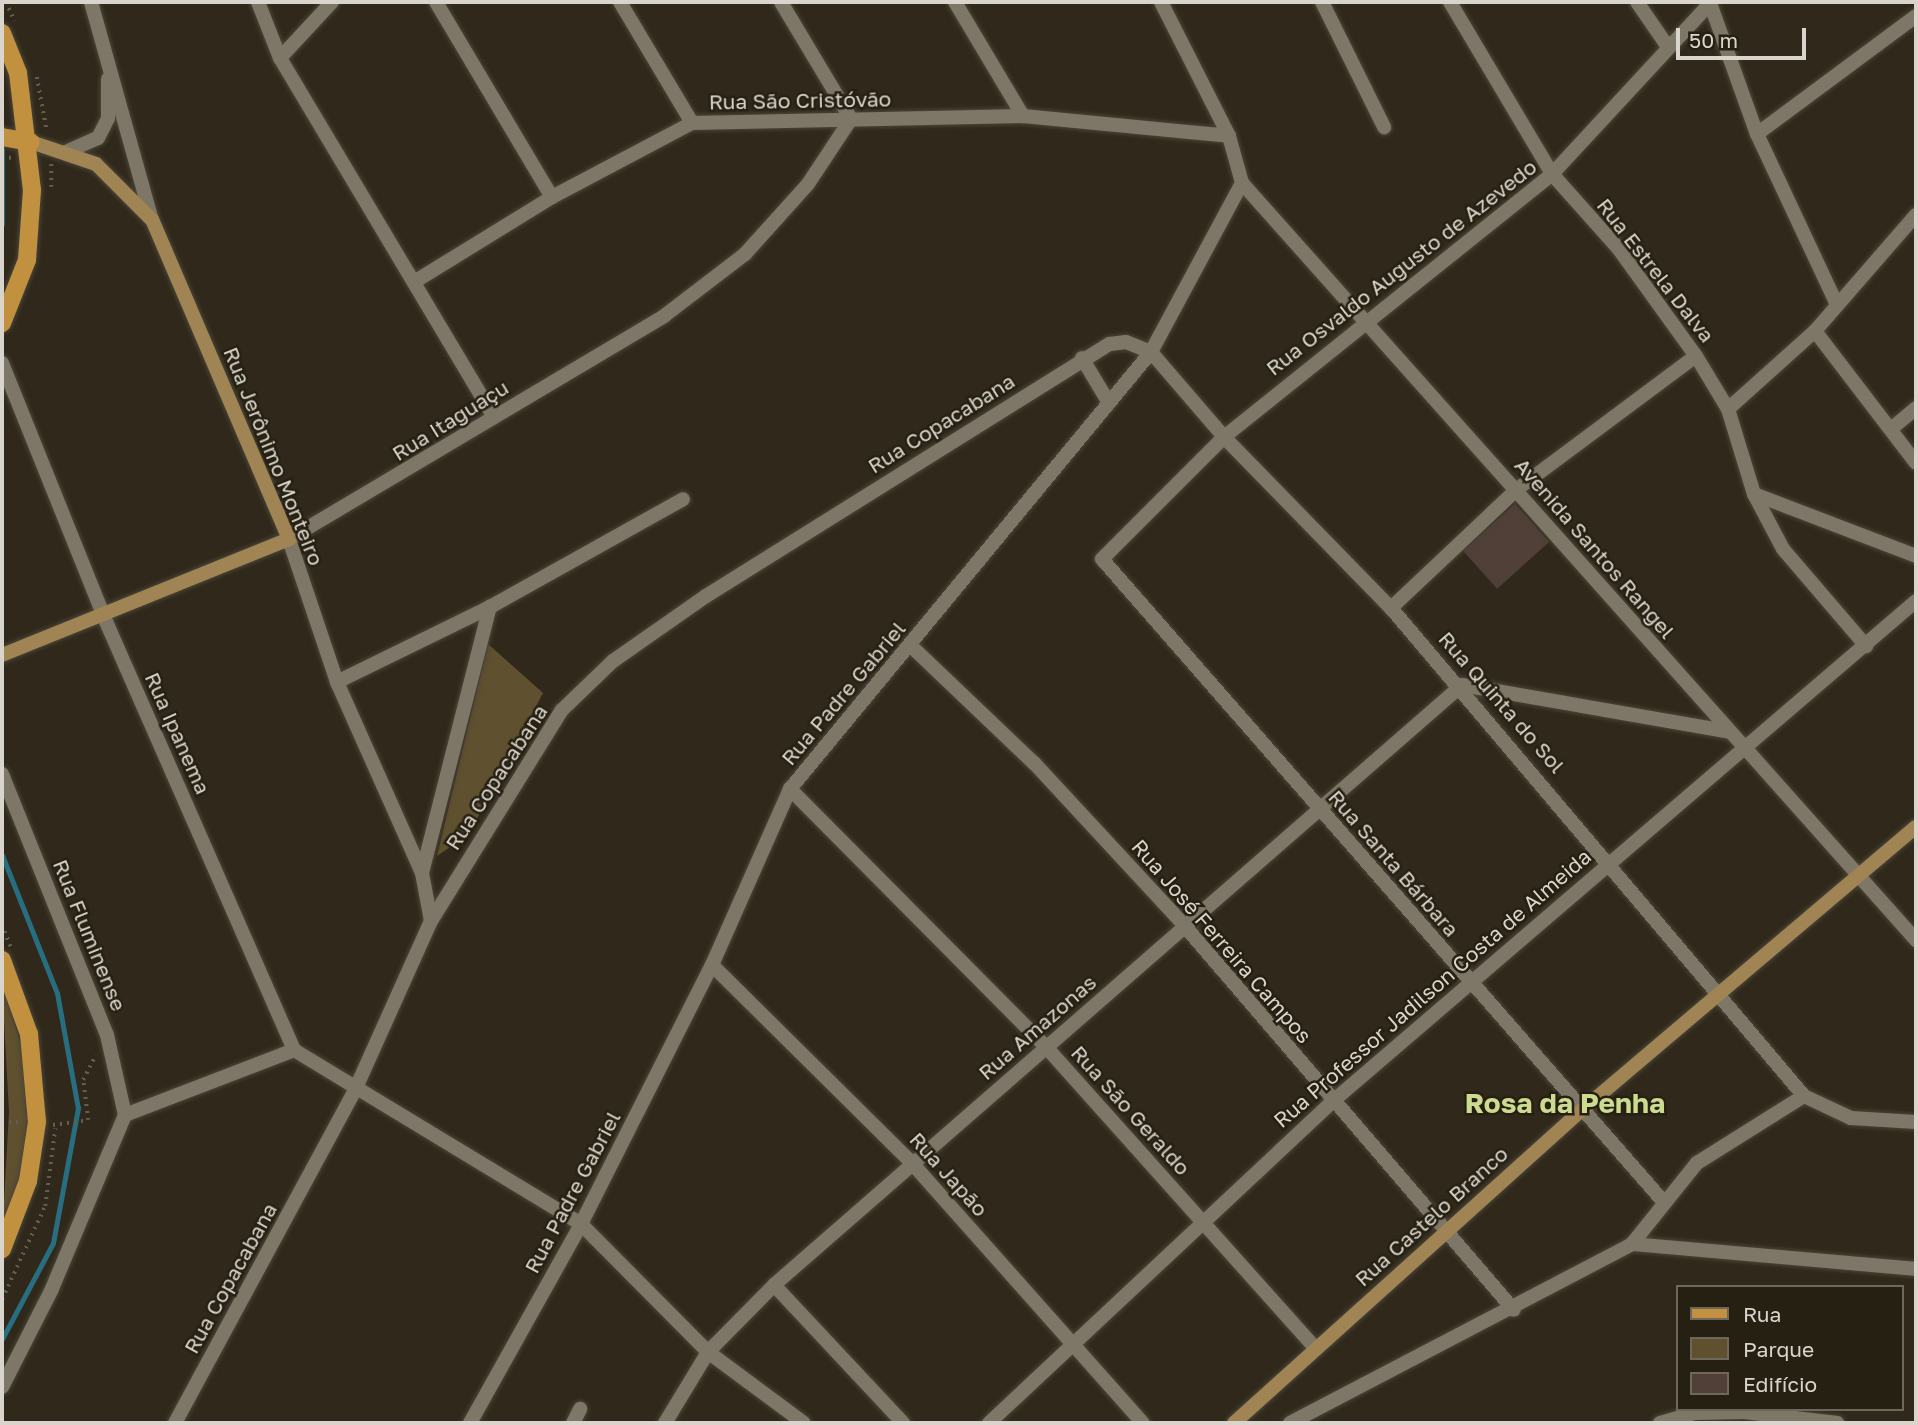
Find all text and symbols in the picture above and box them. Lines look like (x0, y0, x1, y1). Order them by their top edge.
scale bar (1680, 14, 1810, 58)
text: 50 m (1689, 27, 1738, 53)
street label: Rua São Cristóvão (709, 86, 891, 114)
street label: Rua Osvaldo Augusto de Azevedo (1261, 154, 1541, 380)
street label: Rua Estrela Dalva (1592, 193, 1720, 347)
street label: Rua Jerônimo Monteiro (219, 343, 329, 569)
street label: Rua Copacabana (863, 368, 1019, 478)
street label: Rua Itaguaçu (387, 374, 513, 466)
street label: Avenida Santos Rangel (1510, 453, 1680, 643)
street label: Rua Padre Gabriel (776, 616, 910, 770)
street label: Rua Quinta do Sol (1434, 626, 1570, 778)
street label: Rua Ipanema (140, 668, 216, 798)
street label: Rua Copacabana (440, 700, 552, 854)
street label: Rua Santa Bárbara (1323, 785, 1465, 941)
street label: Rua José Ferreira Campos (1127, 834, 1317, 1048)
street label: Rua Professor Jadilson Costa de Almeida (1268, 843, 1596, 1133)
street label: Rua Fluminense (48, 856, 132, 1014)
street label: Rua Amazonas (973, 969, 1101, 1085)
street label: Rua São Geraldo (1066, 1040, 1196, 1180)
district label: Rosa da Penha (1465, 1086, 1665, 1120)
street label: Rua Padre Gabriel (519, 1107, 625, 1277)
street label: Rua Japão (905, 1127, 993, 1221)
street label: Rua Castelo Branco (1349, 1141, 1513, 1291)
street label: Rua Copacabana (178, 1198, 282, 1358)
legend (1676, 1285, 1904, 1411)
text: Rua (1743, 1301, 1781, 1327)
text: Parque (1743, 1336, 1814, 1362)
text: Edifício (1743, 1371, 1817, 1397)

